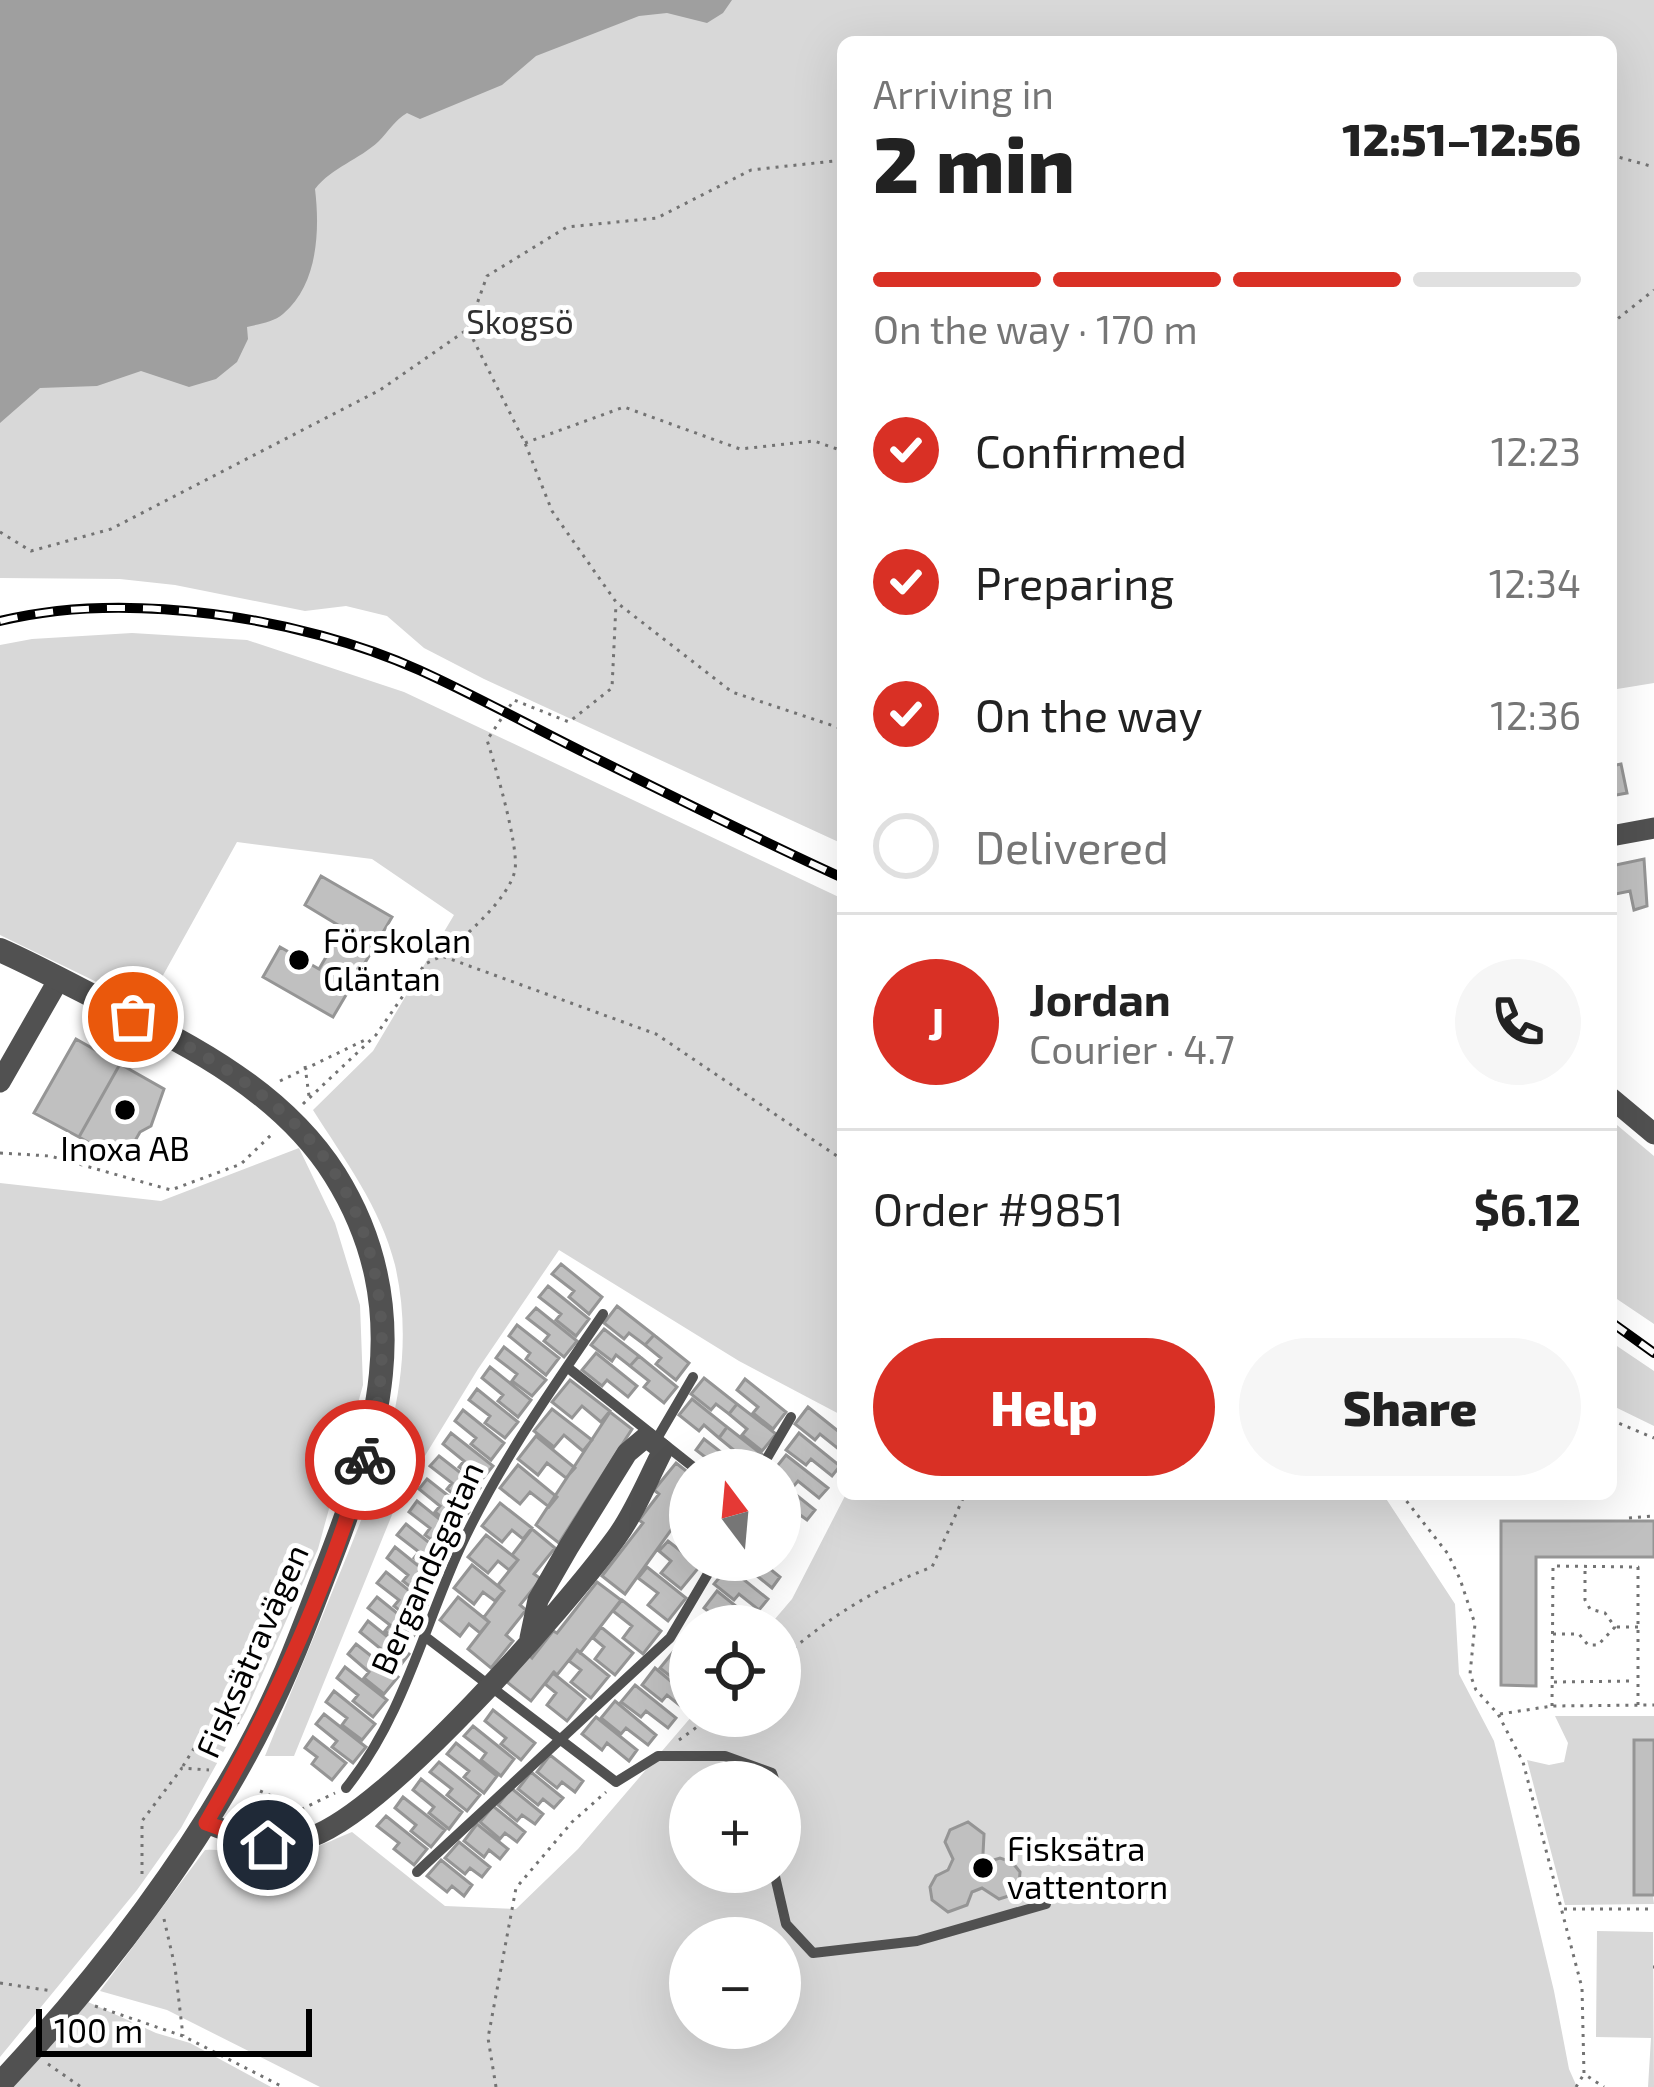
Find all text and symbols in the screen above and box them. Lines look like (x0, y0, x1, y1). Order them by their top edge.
text: Arriving in (873, 70, 1054, 117)
text: 12:51–12:56 (1342, 111, 1581, 165)
text: 2 min (873, 115, 1075, 209)
park label: Skogsö (466, 301, 574, 341)
text: On the way · 170 m (873, 305, 1198, 352)
icon: check (873, 417, 939, 483)
text: Confirmed (975, 423, 1187, 477)
text: 12:23 (1491, 427, 1581, 474)
icon: check (873, 549, 939, 615)
text: Preparing (975, 555, 1174, 609)
text: 12:34 (1489, 559, 1581, 606)
icon: check (873, 681, 939, 747)
text: On the way (975, 687, 1202, 741)
text: 12:36 (1490, 691, 1581, 738)
text: Delivered (975, 819, 1169, 873)
place label: Förskolan Gläntan (323, 920, 471, 998)
marker: Förskolan Gläntan (286, 947, 312, 973)
button: phone (1455, 959, 1581, 1085)
pin (82, 966, 184, 1068)
text: Jordan (1029, 971, 1171, 1025)
icon: bag (100, 984, 166, 1050)
text: J (928, 995, 944, 1049)
text: Courier · 4.7 (1029, 1025, 1235, 1072)
marker: Inoxa AB (112, 1097, 138, 1123)
place label: Inoxa AB (60, 1128, 190, 1168)
text: Order #9851 (873, 1181, 1124, 1235)
text: $6.12 (1474, 1181, 1581, 1235)
button: Help (873, 1338, 1215, 1476)
button: Share (1239, 1338, 1581, 1476)
courier (305, 1400, 425, 1520)
icon: bike (332, 1427, 398, 1493)
north arrow (669, 1449, 801, 1581)
map controls (669, 1449, 801, 2049)
street label: Bergandsgatan (361, 1455, 491, 1680)
street label: Fisksätravägen (186, 1538, 316, 1763)
button: locate (669, 1605, 801, 1737)
button: + (669, 1761, 801, 1893)
pin (217, 1794, 319, 1896)
icon: home (235, 1812, 301, 1878)
place label: Fisksätra vattentorn (1007, 1828, 1168, 1906)
marker: Fisksätra vattentorn (970, 1855, 996, 1881)
button: − (669, 1917, 801, 2049)
scale bar (36, 2003, 312, 2056)
text: 100 m (54, 2010, 143, 2050)

